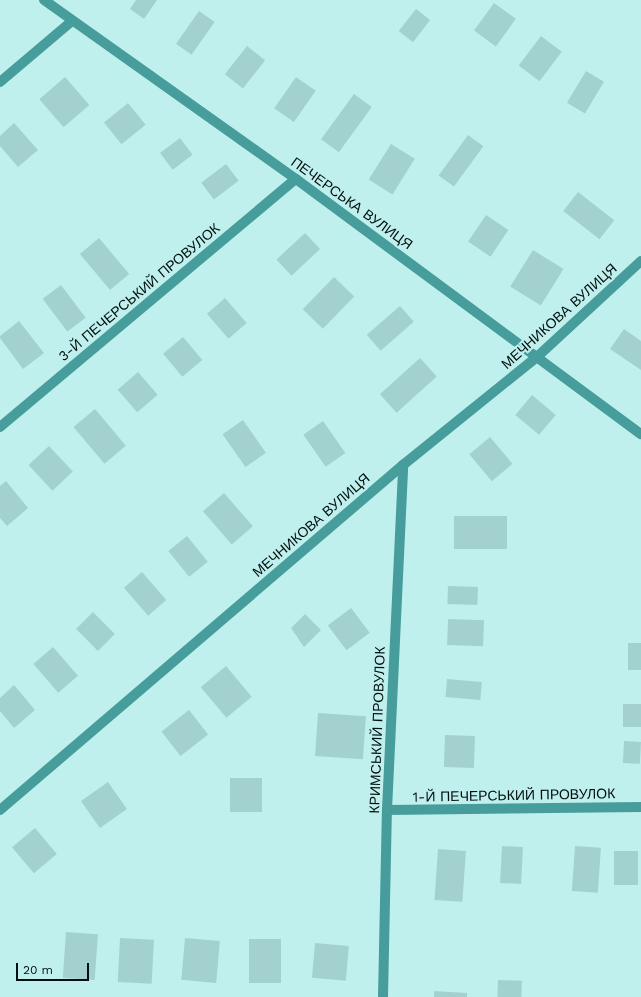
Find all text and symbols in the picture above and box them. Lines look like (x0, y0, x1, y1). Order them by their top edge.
street label: ПЕЧЕРСЬКА ВУЛИЦЯ (288, 153, 416, 253)
street label: 3-Й ПЕЧЕРСЬКИЙ ПРОВУЛОК (55, 220, 223, 364)
street label: МЕЧНИКОВА ВУЛИЦЯ (498, 260, 620, 372)
street label: МЕЧНИКОВА ВУЛИЦЯ (249, 470, 373, 580)
street label: КРИМСЬКИЙ ПРОВУЛОК (366, 646, 388, 814)
street label: 1-Й ПЕЧЕРСЬКИЙ ПРОВУЛОК (413, 785, 615, 805)
scale bar (18, 955, 91, 981)
text: 20 m (23, 963, 53, 977)

